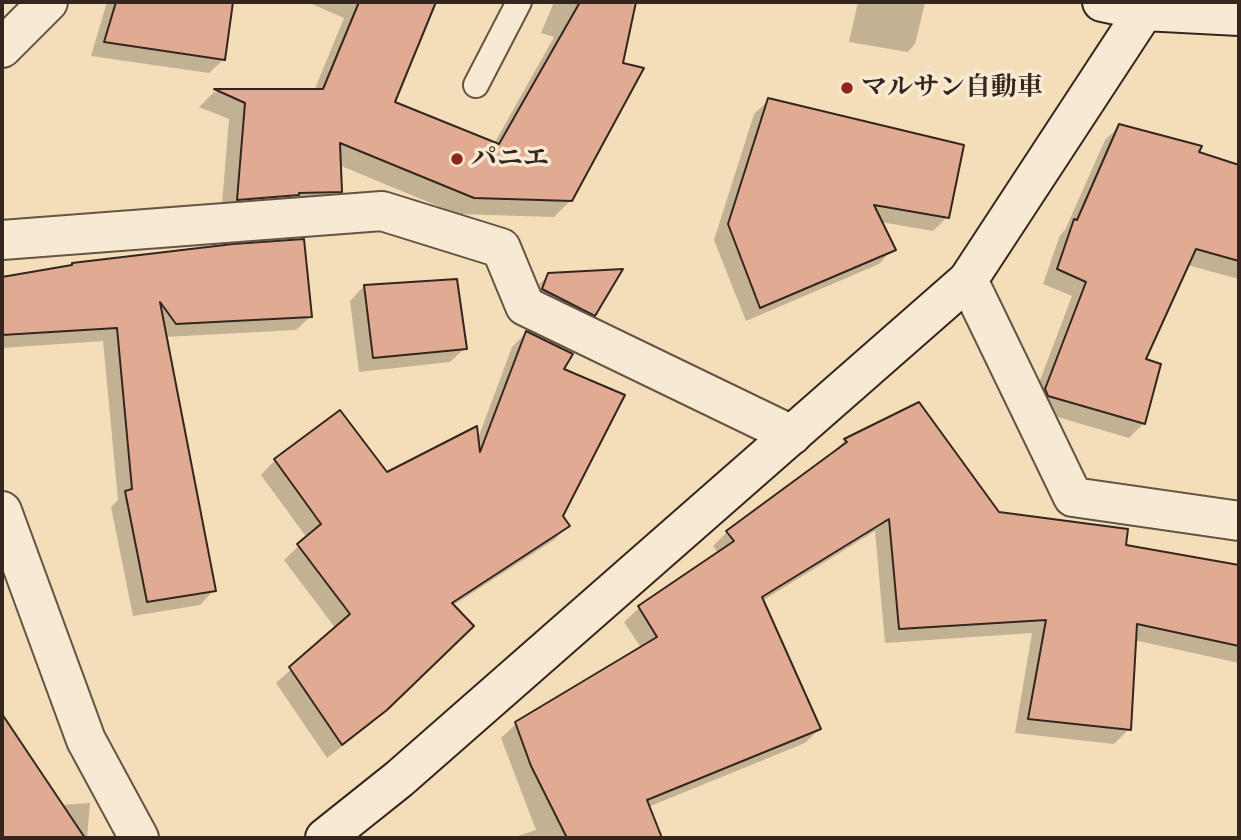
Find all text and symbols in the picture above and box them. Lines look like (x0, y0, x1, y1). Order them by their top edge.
place label: マルサン自動車 (861, 72, 1043, 104)
marker: マルサン自動車 (839, 80, 855, 96)
place label: パニエ (471, 143, 549, 175)
marker: パニエ (449, 151, 465, 167)

